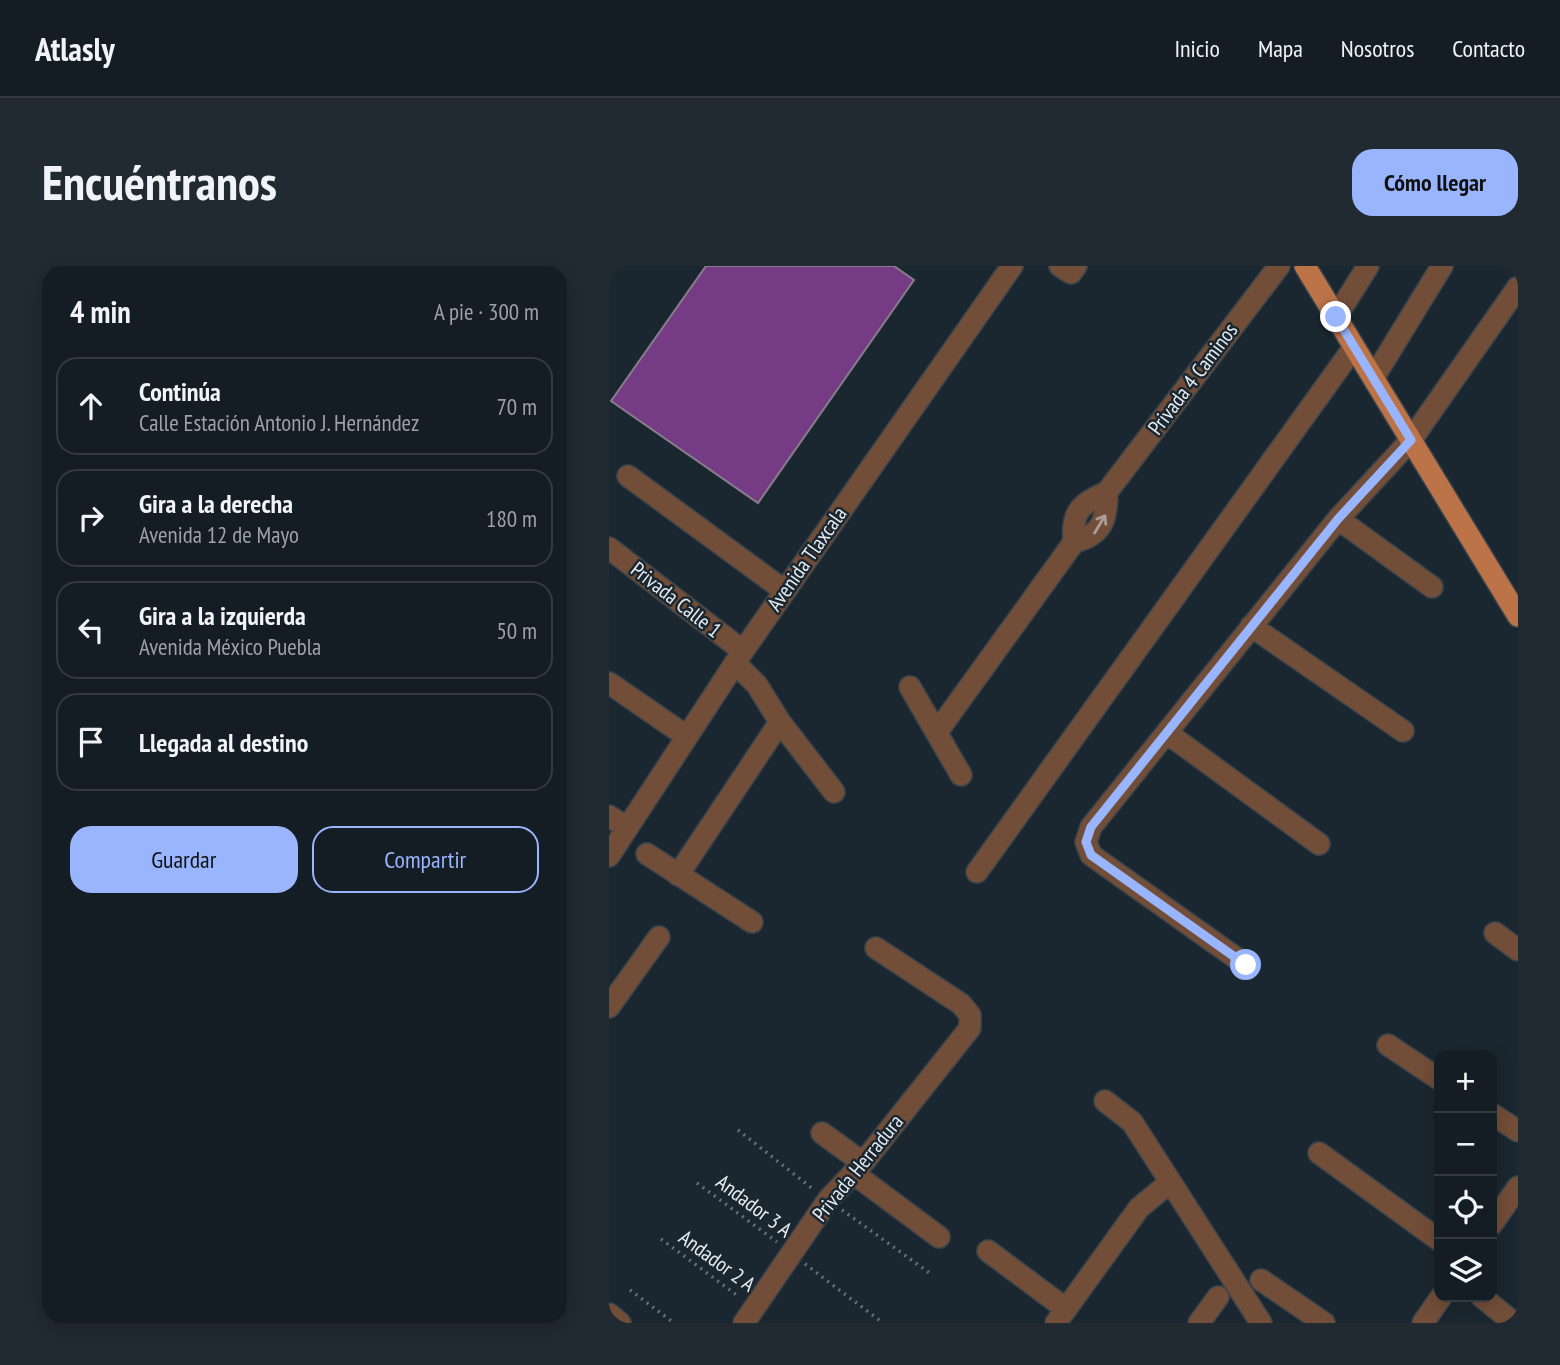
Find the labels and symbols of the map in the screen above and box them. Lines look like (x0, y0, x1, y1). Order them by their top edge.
route end (1320, 301, 1351, 332)
street label: Privada 4 Caminos (1142, 317, 1243, 440)
street label: Avenida Tlaxcala (761, 501, 852, 616)
one-way arrow (1092, 515, 1107, 534)
street label: Privada Calle 1 (626, 556, 727, 643)
route start (1230, 949, 1261, 980)
street label: Privada Herradura (806, 1109, 909, 1227)
street label: Andador 3 A (711, 1168, 798, 1243)
street label: Andador 2 A (674, 1224, 761, 1297)

